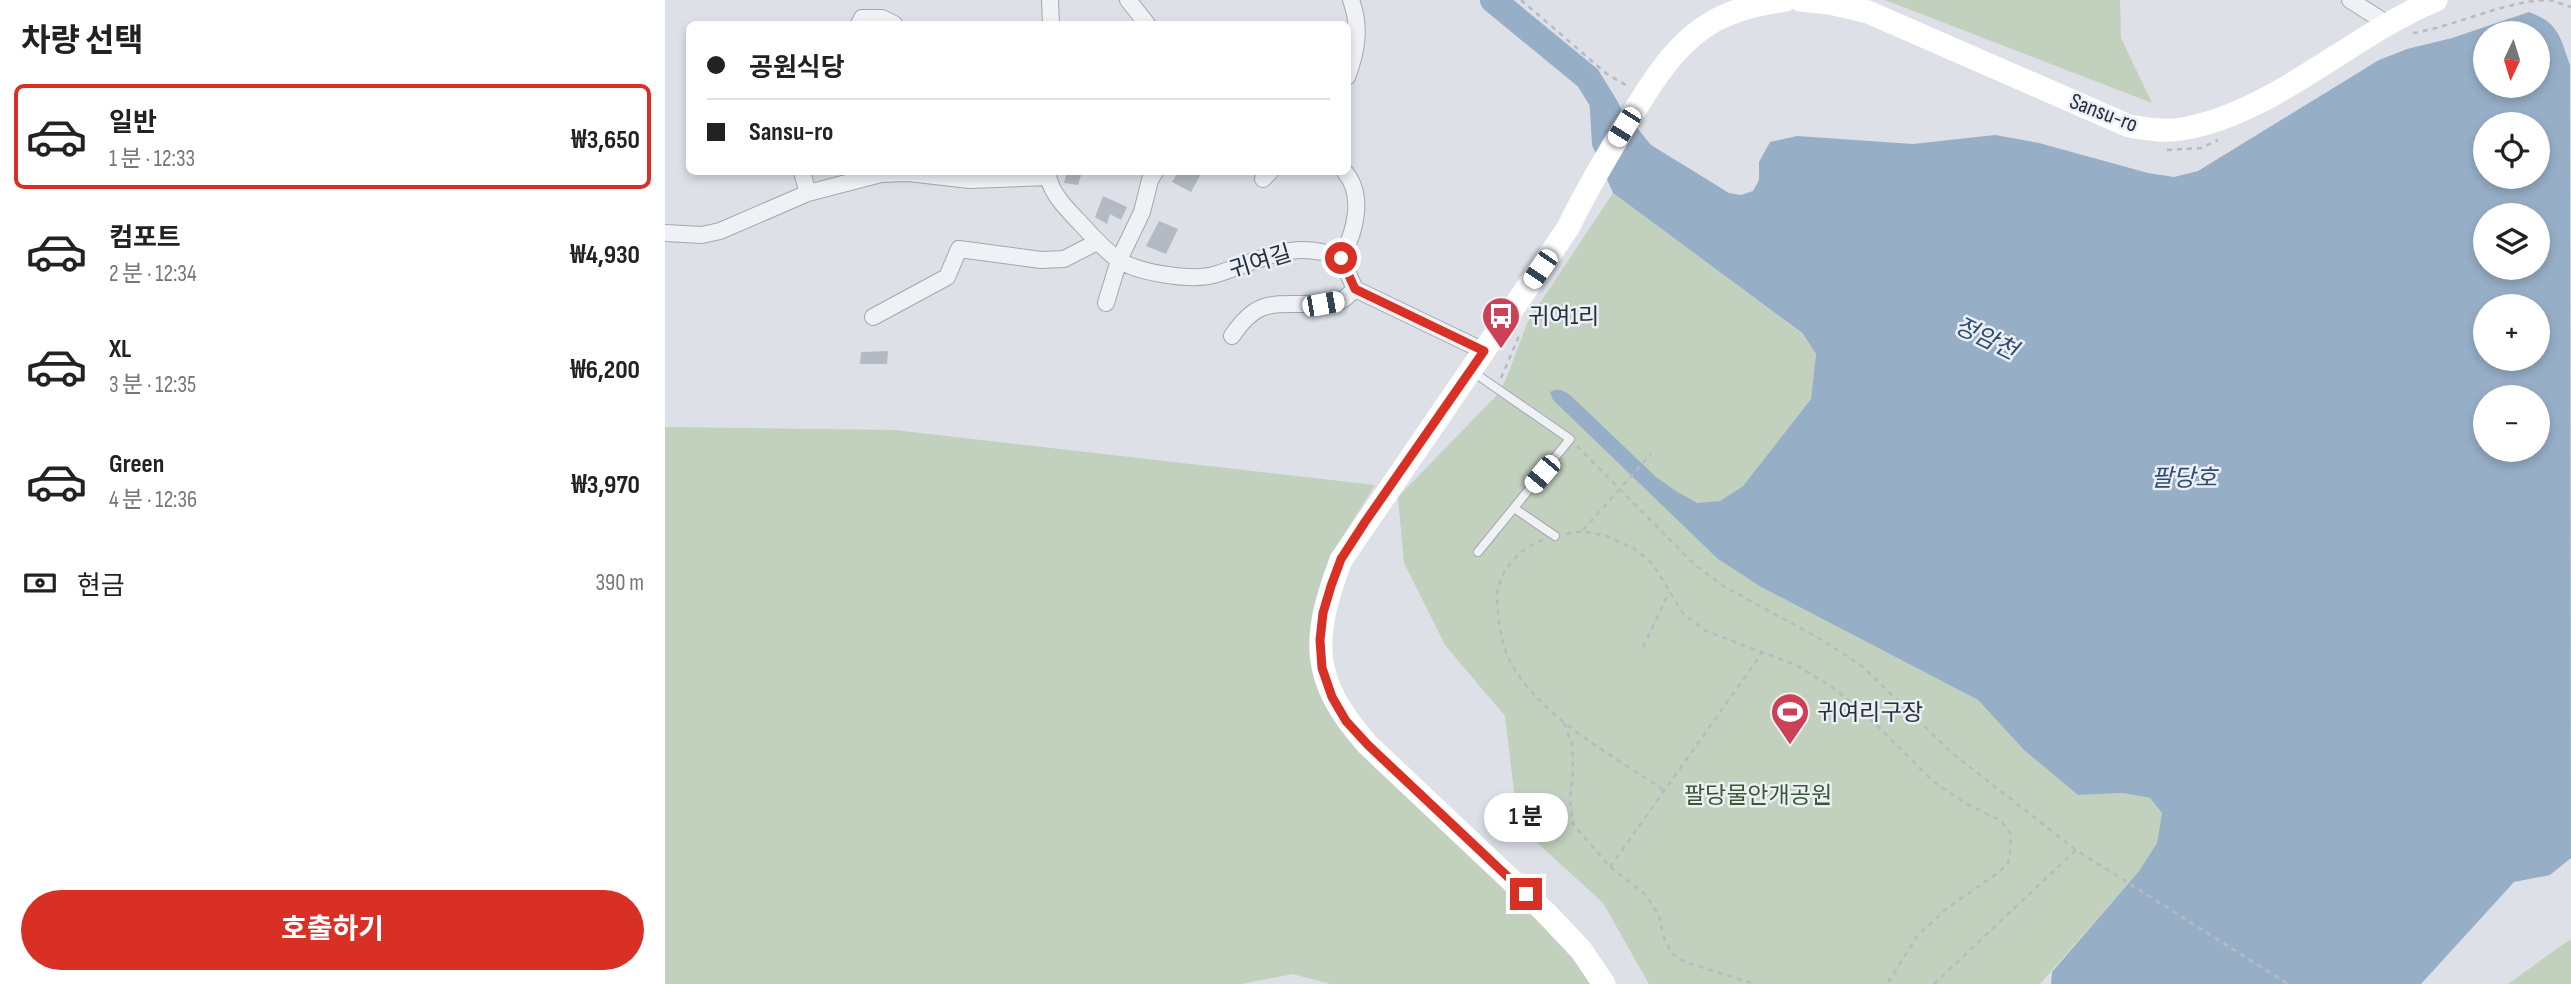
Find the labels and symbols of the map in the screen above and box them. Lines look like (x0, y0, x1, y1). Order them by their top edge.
north arrow (2473, 21, 2550, 98)
street label: Sansu-ro (2066, 87, 2142, 139)
car (1604, 104, 1645, 150)
street label: 귀여길 (1226, 239, 1295, 285)
route start (1325, 242, 1357, 274)
car (1520, 246, 1561, 292)
car (1301, 290, 1346, 318)
bus stop icon: 귀여1리 (1480, 295, 1522, 350)
place label: 귀여1리 (1528, 303, 1600, 331)
water label: 정암천 (1950, 311, 2025, 367)
car (1521, 451, 1564, 497)
water label: 팔당호 (2151, 464, 2219, 493)
sports icon: 귀여리구장 (1769, 691, 1811, 746)
place label: 귀여리구장 (1817, 699, 1923, 727)
park label: 팔당물안개공원 (1684, 782, 1832, 810)
callout: 1 분 (1484, 792, 1568, 842)
route end (1510, 878, 1542, 910)

